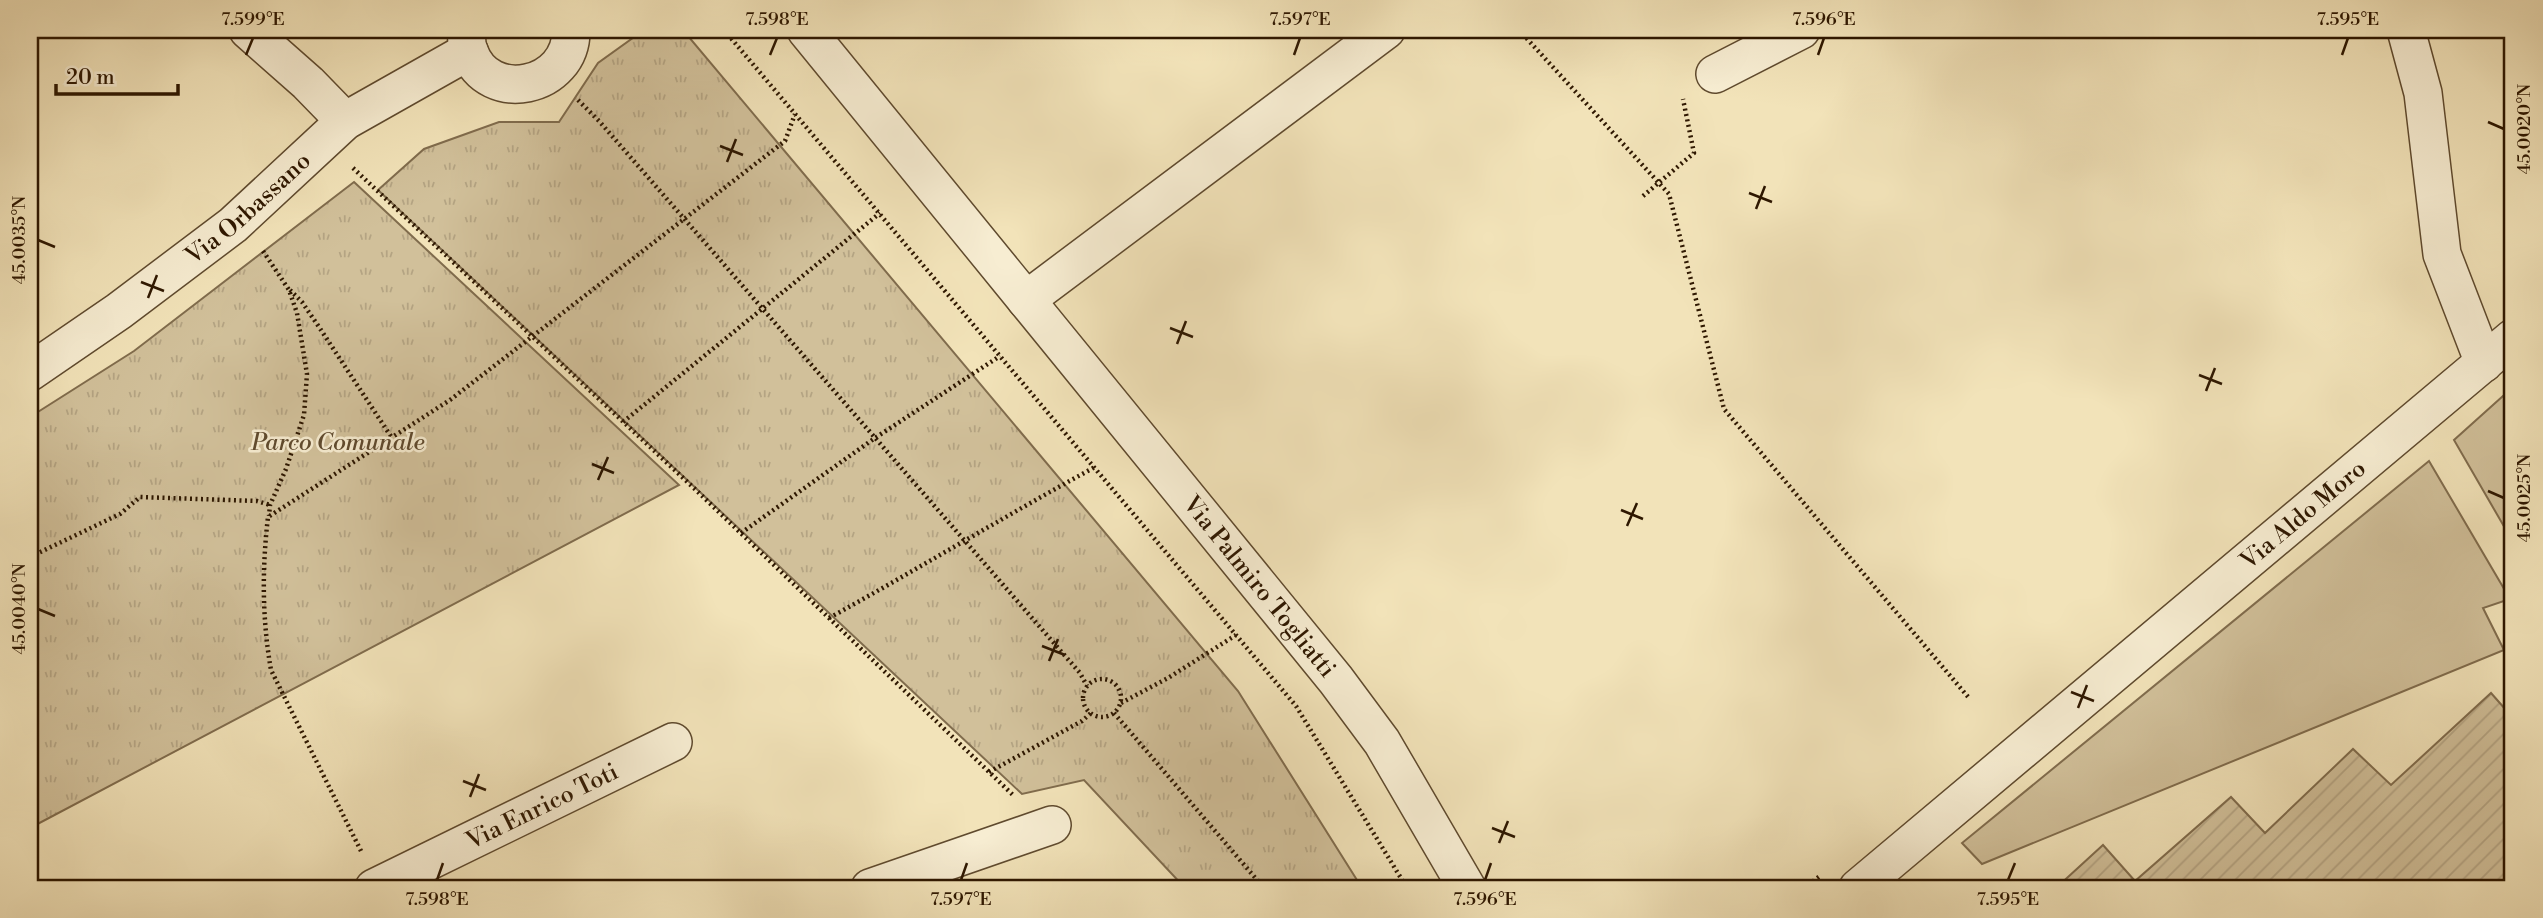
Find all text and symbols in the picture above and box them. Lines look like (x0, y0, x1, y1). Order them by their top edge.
text: 7.599°E (221, 8, 285, 31)
text: 7.598°E (745, 8, 809, 31)
text: 7.597°E (1269, 8, 1331, 31)
text: 7.596°E (1792, 8, 1856, 31)
text: 7.595°E (2317, 8, 2379, 31)
scale bar (56, 52, 178, 96)
text: 20 m (66, 65, 115, 91)
text: 45.0020°N (2513, 83, 2536, 174)
street label: Via Orbassano (179, 146, 318, 272)
text: 45.0035°N (8, 195, 31, 284)
park label: Parco Comunale (250, 428, 425, 458)
text: 45.0025°N (2513, 453, 2536, 542)
street label: Via Aldo Moro (2234, 454, 2373, 577)
street label: Via Palmiro Togliatti (1175, 489, 1342, 684)
text: 45.0040°N (8, 563, 31, 655)
street label: Via Enrico Toti (461, 757, 624, 857)
text: 7.598°E (405, 888, 469, 911)
text: 7.597°E (930, 888, 992, 911)
text: 7.596°E (1453, 888, 1517, 911)
text: 7.595°E (1977, 888, 2039, 911)

